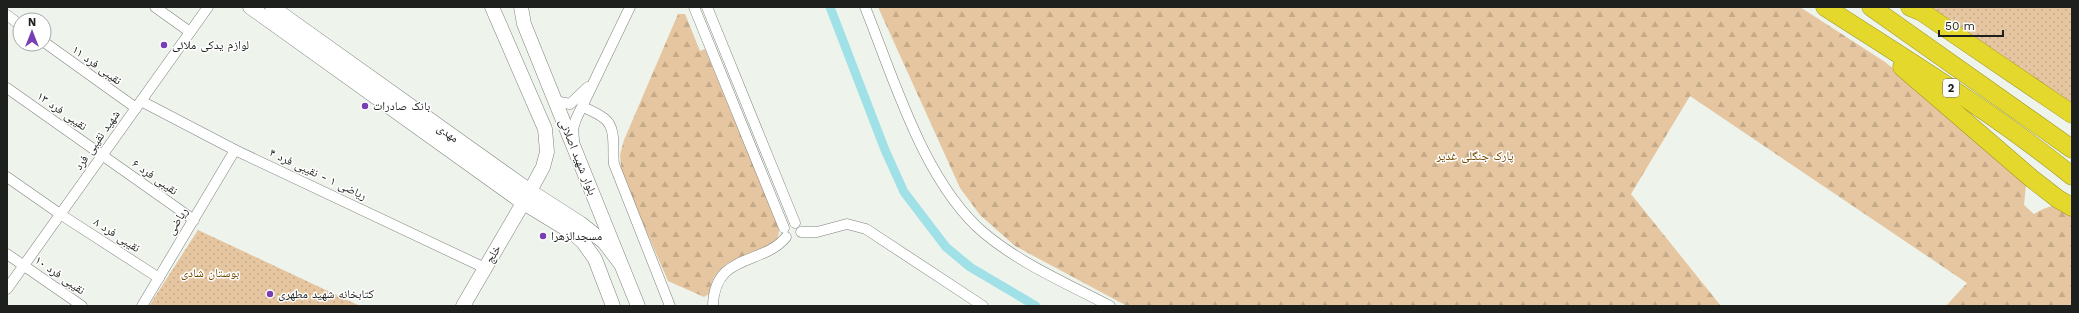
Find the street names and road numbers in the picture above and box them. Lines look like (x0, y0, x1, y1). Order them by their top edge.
street label: نقیبی فرد ۱۱ (69, 42, 125, 88)
road number: 2 (1943, 79, 1959, 97)
street label: نقیبی فرد ۱۳ (34, 89, 90, 134)
street label: شهید نقیبی فرد (71, 107, 123, 173)
street label: بلوار شهید اصلانی (556, 117, 600, 197)
street label: مهدی (435, 121, 461, 145)
street label: ریاضی ۱ - نقیبی فرد ۴ (267, 145, 369, 203)
street label: نقیبی فرد ۶ (129, 156, 180, 198)
street label: ریاضی (163, 204, 191, 237)
street label: نقیبی فرد ۸ (91, 215, 143, 255)
street label: خلج (482, 242, 504, 266)
street label: نقیبی فرد ۱۰ (32, 253, 88, 298)

